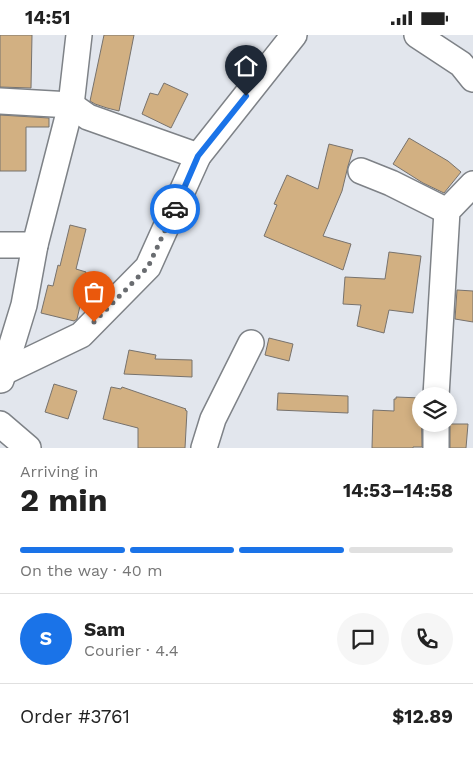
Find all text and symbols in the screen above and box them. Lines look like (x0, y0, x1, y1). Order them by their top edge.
text: 14:51 (25, 6, 70, 29)
pin (225, 45, 267, 96)
icon: home (232, 52, 260, 80)
courier (150, 184, 200, 234)
icon: car (161, 195, 189, 223)
pin (73, 271, 115, 322)
icon: bag (80, 278, 108, 306)
map controls (412, 387, 457, 432)
button: layers (412, 387, 457, 432)
text: Arriving in (20, 462, 98, 481)
text: 14:53–14:58 (343, 479, 453, 502)
text: 2 min (20, 481, 108, 519)
text: On the way · 40 m (20, 561, 162, 580)
button: chat (337, 613, 389, 665)
button: phone (401, 613, 453, 665)
text: Sam (84, 618, 125, 641)
text: S (40, 627, 52, 650)
text: Courier · 4.4 (84, 641, 179, 660)
text: Order #3761 (20, 705, 130, 728)
text: $12.89 (392, 705, 453, 728)

